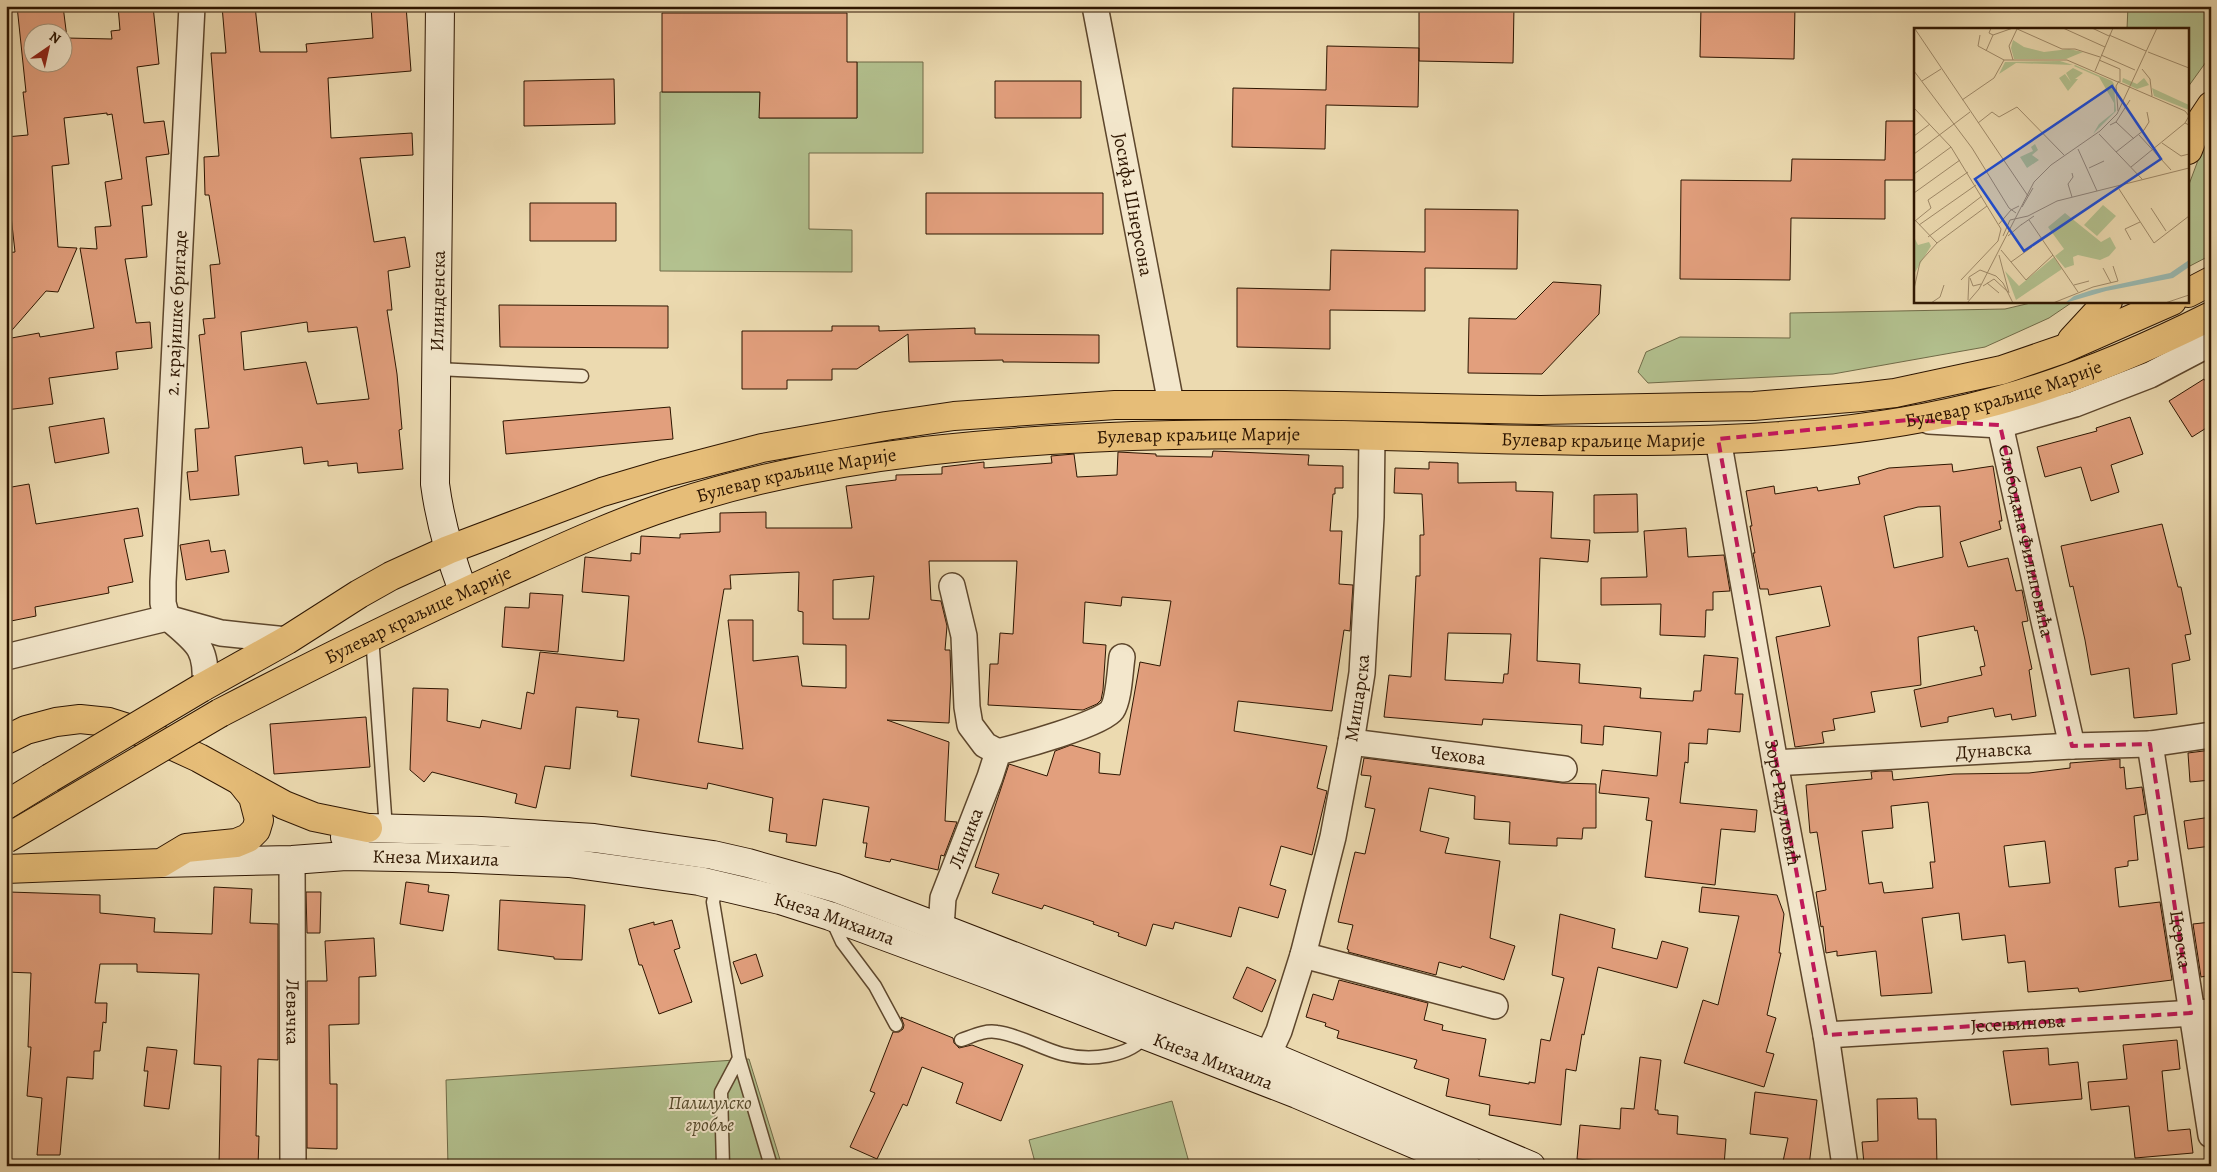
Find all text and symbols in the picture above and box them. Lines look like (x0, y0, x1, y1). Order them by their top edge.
north arrow (22, 22, 72, 72)
text: N (45, 27, 65, 48)
inset map (1914, 28, 2190, 302)
street label: Јосифа Шнерсона (1106, 130, 1159, 279)
street label: 2. крајишке бригаде (159, 229, 194, 396)
street label: Илинденска (424, 250, 452, 352)
street label: Булевар краљице Марије (1903, 354, 2106, 434)
street label: Булевар краљице Марије (1096, 421, 1300, 451)
street label: Булевар краљице Марије (1501, 426, 1706, 454)
street label: Булевар краљице Марије (693, 442, 898, 509)
street label: Слободана Филиповића (1992, 442, 2060, 640)
street label: Булевар краљице Марије (320, 560, 516, 671)
street label: Мишарска (1338, 654, 1376, 744)
street label: Дунавска (1955, 735, 2033, 766)
street label: Зоре Радуловић (1758, 737, 1807, 868)
street label: Чехова (1429, 739, 1488, 772)
street label: Лицика (943, 804, 990, 873)
street label: Кнеза Михаила (372, 843, 500, 873)
street label: Кнеза Михаила (771, 886, 899, 952)
street label: Церска (2163, 909, 2198, 971)
street label: Левачка (279, 979, 306, 1045)
street label: Јесењинова (1970, 1008, 2066, 1039)
street label: Кнеза Михаила (1149, 1026, 1277, 1097)
park label: Палилулско гробље (668, 1090, 752, 1138)

